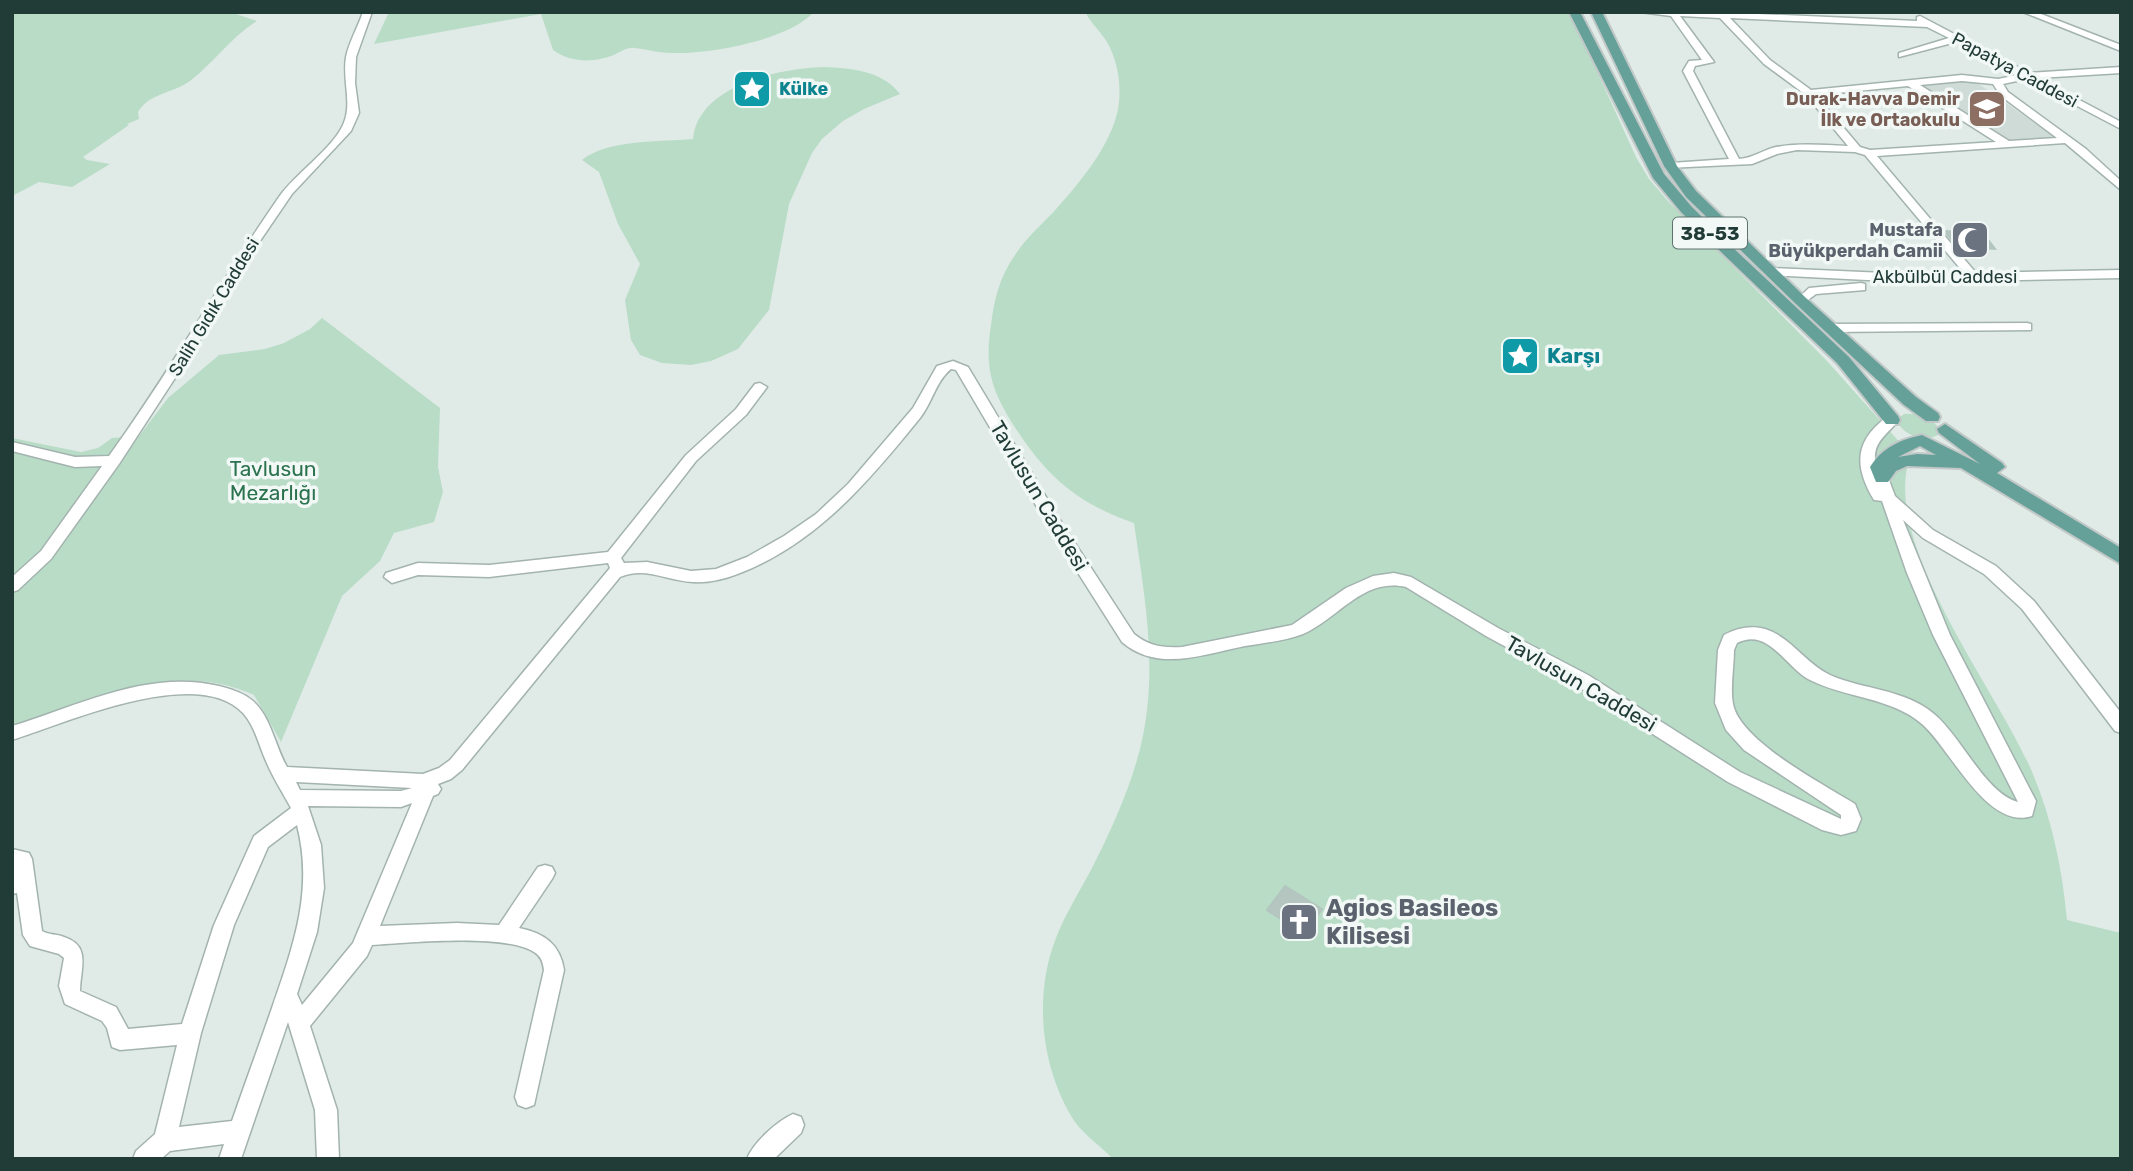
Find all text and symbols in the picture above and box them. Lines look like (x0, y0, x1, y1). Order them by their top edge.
street label: Papatya Caddesi (1948, 27, 2082, 113)
place icon: Külke (731, 68, 773, 110)
place label: Külke (779, 78, 828, 100)
place label: Durak-Havva Demir İlk ve Ortaokulu (1786, 88, 1960, 131)
school or university icon: Durak-Havva Demir İlk ve Ortaokulu (1966, 88, 2008, 130)
road number: 38-53 (1673, 218, 1747, 248)
place label: Mustafa Büyükperdah Camii (1768, 219, 1943, 262)
mosque icon: Mustafa Büyükperdah Camii (1949, 219, 1991, 261)
street label: Salih Gıdık Caddesi (164, 234, 264, 380)
street label: Akbülbül Caddesi (1873, 266, 2017, 288)
place icon: Karşı (1499, 335, 1541, 377)
place label: Karşı (1547, 343, 1600, 368)
street label: Tavlusun Caddesi (985, 416, 1094, 575)
park label: Tavlusun Mezarlığı (229, 456, 317, 505)
street label: Tavlusun Caddesi (1501, 630, 1661, 737)
place label: Agios Basileos Kilisesi (1326, 894, 1498, 950)
church icon: Agios Basileos Kilisesi (1278, 901, 1320, 943)

